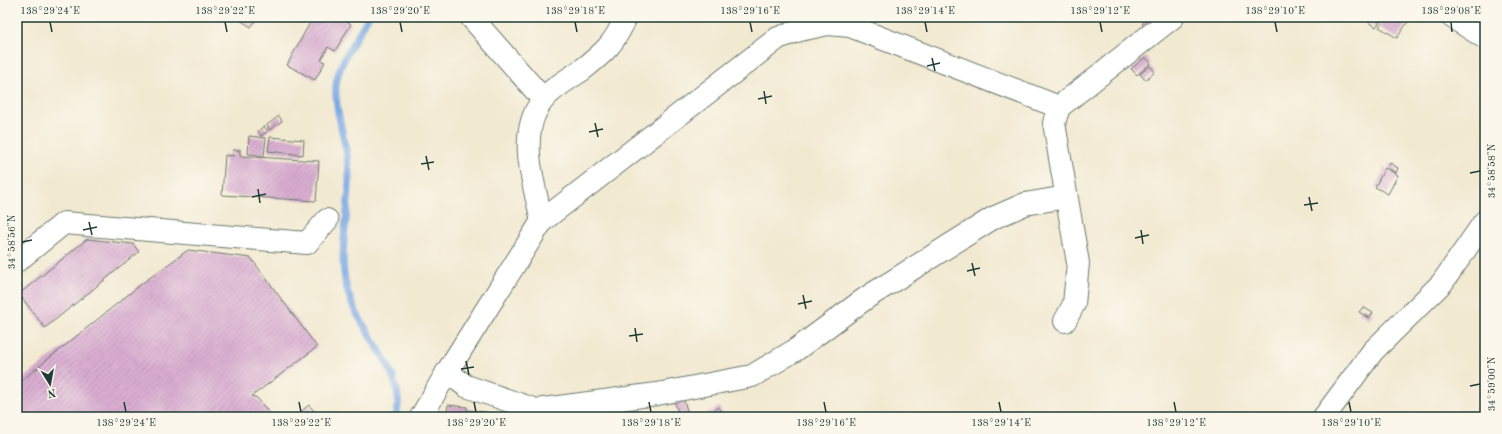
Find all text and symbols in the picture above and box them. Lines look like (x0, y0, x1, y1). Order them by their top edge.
text: 138°29'24"E (20, 6, 80, 16)
text: 138°29'22"E (195, 6, 255, 16)
text: 138°29'20"E (370, 6, 430, 16)
text: 138°29'18"E (545, 6, 605, 16)
text: 138°29'16"E (720, 6, 780, 16)
text: 138°29'14"E (895, 6, 955, 16)
text: 138°29'12"E (1070, 6, 1130, 16)
text: 138°29'10"E (1245, 6, 1305, 16)
text: 138°29'08"E (1421, 6, 1481, 16)
text: 34°58'58"N (1487, 143, 1497, 198)
text: 34°58'56"N (7, 214, 17, 269)
text: 34°59'00"N (1487, 356, 1497, 411)
north arrow (30, 364, 70, 404)
text: N (46, 386, 57, 399)
text: 138°29'24"E (96, 418, 156, 428)
text: 138°29'22"E (271, 418, 331, 428)
text: 138°29'20"E (446, 418, 506, 428)
text: 138°29'18"E (621, 418, 681, 428)
text: 138°29'16"E (796, 418, 856, 428)
text: 138°29'14"E (971, 418, 1031, 428)
text: 138°29'12"E (1146, 418, 1206, 428)
text: 138°29'10"E (1321, 418, 1381, 428)

